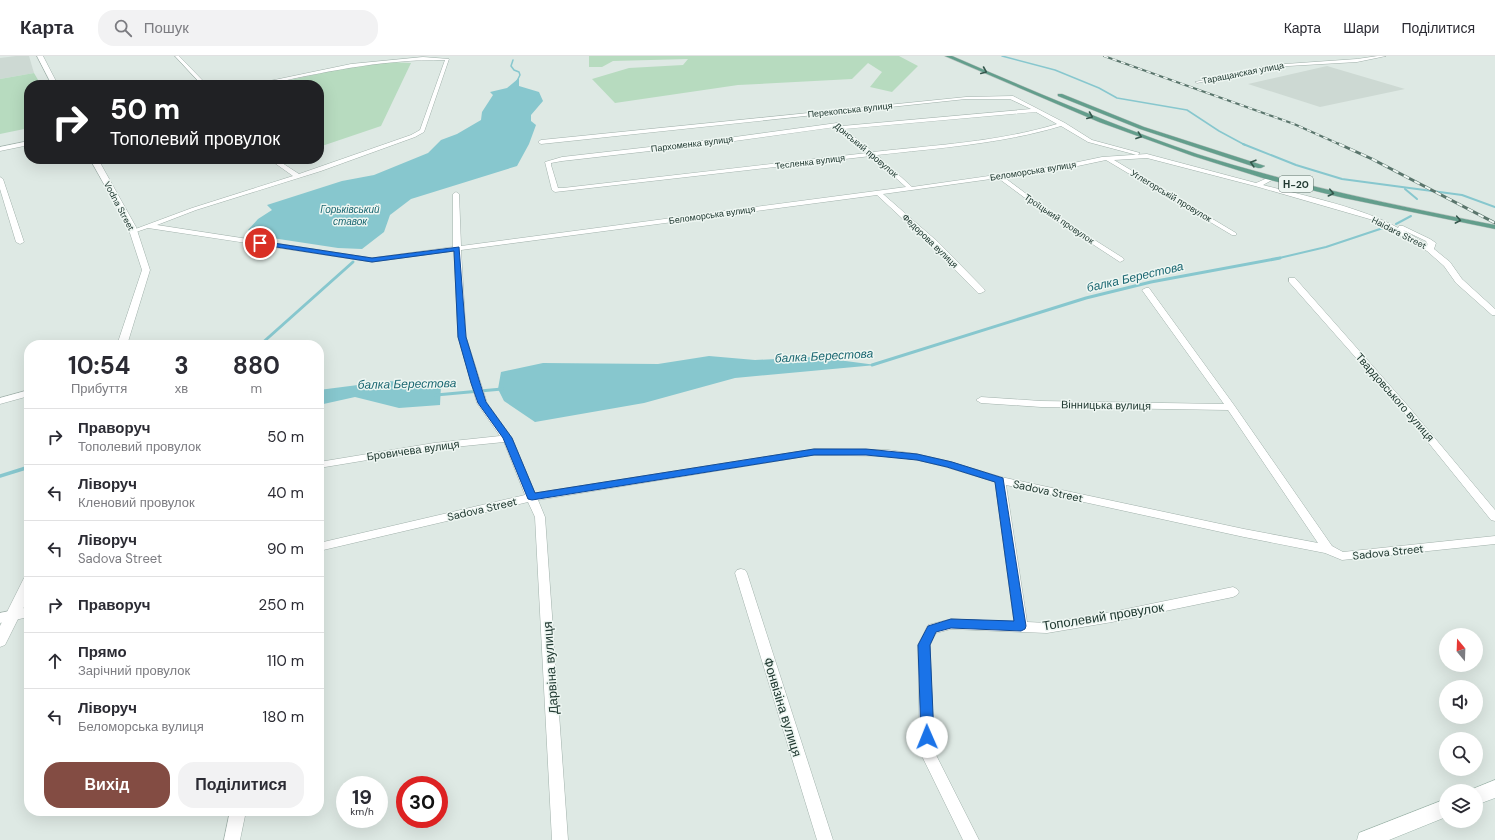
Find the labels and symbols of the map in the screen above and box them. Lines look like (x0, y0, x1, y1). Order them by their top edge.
street label: Таращанская улица (1201, 59, 1285, 87)
one-way arrow (980, 67, 987, 75)
street label: Перекопська вулиця (807, 100, 893, 120)
one-way arrow (1087, 112, 1094, 120)
street label: Донський провулок (832, 120, 900, 180)
one-way arrow (1136, 131, 1143, 139)
street label: Пархоменка вулиця (650, 133, 734, 155)
street label: Тесленка вулиця (774, 152, 846, 172)
street label: Беломорська вулиця (989, 158, 1077, 184)
one-way arrow (1249, 160, 1256, 168)
street label: Углегорськiй провулок (1128, 167, 1214, 225)
road number: Н-20 (1279, 176, 1313, 192)
street label: Vodna Street (101, 179, 137, 233)
one-way arrow (1328, 188, 1334, 196)
street label: Троїцький провулок (1022, 191, 1096, 247)
water label: Горьківський ставок (320, 203, 380, 228)
street label: Беломорська вулиця (668, 203, 756, 227)
street label: Федорова вулиця (900, 211, 961, 271)
street label: Haidara Street (1370, 214, 1429, 252)
one-way arrow (1455, 215, 1461, 224)
pin (243, 226, 277, 260)
water label: балка Берестова (1085, 258, 1185, 296)
water label: балка Берестова (774, 345, 874, 367)
street label: Твардовського вулиця (1353, 350, 1437, 444)
water label: балка Берестова (358, 375, 457, 393)
street label: Вінницька вулиця (1061, 397, 1151, 413)
street label: Бровичева вулиця (366, 437, 460, 463)
street label: Sadova Street (1012, 477, 1084, 505)
street label: Sadova Street (446, 494, 518, 524)
street label: Sadova Street (1352, 541, 1424, 563)
street label: Тополевий провулок (1041, 598, 1165, 634)
street label: Дарвіна вулиця (539, 621, 562, 715)
north arrow (1439, 628, 1483, 672)
street label: Фонвізіна вулиця (759, 655, 806, 759)
position arrow (906, 716, 948, 758)
speed limit sign: 30 (396, 776, 448, 828)

